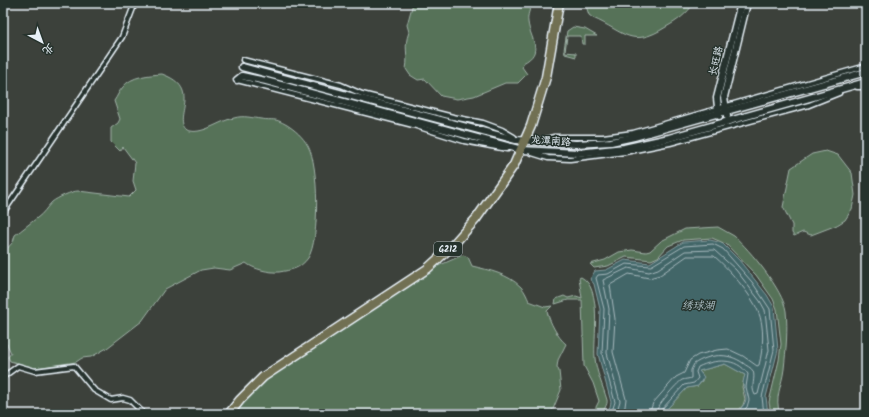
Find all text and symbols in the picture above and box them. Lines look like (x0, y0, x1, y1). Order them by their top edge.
north arrow (22, 22, 62, 62)
text: 北 (38, 38, 58, 59)
street label: 长旺路 (705, 45, 727, 77)
street label: 龙潭南路 (530, 132, 572, 150)
road number: G212 (434, 242, 462, 256)
water label: 绣球湖 (682, 297, 715, 315)

